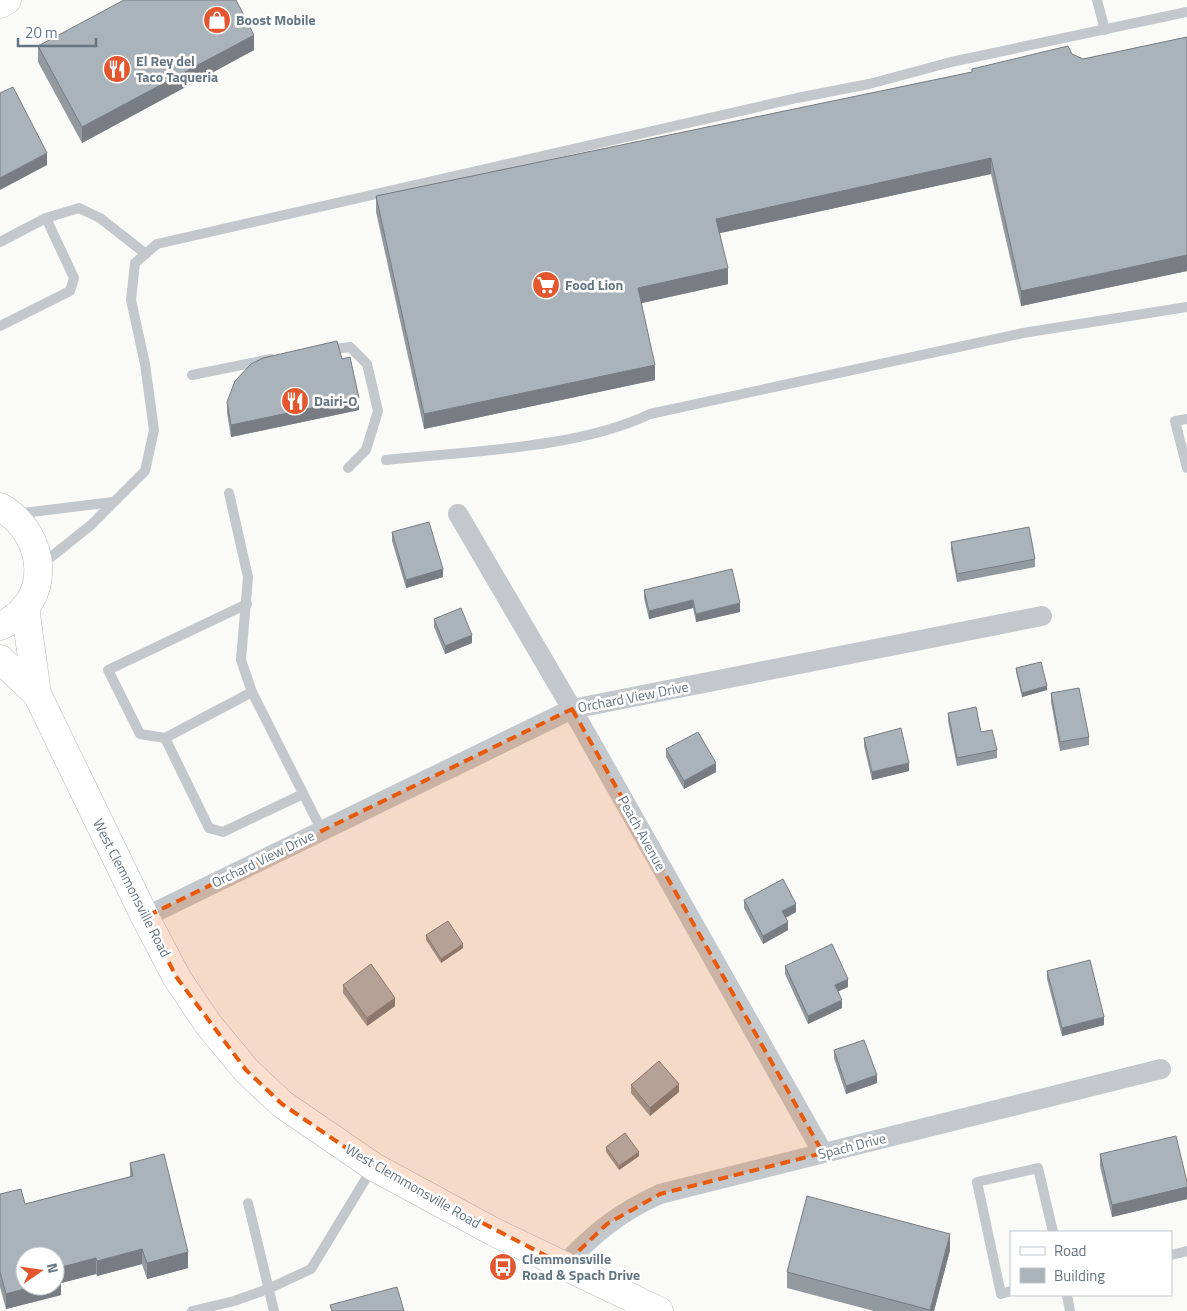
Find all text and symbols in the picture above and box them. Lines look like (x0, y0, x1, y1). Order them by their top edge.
shop icon: Boost Mobile (202, 5, 232, 35)
place label: Boost Mobile (236, 9, 316, 30)
scale bar (18, 15, 95, 47)
text: 20 m (25, 21, 58, 44)
place label: El Rey del Taco Taqueria (136, 50, 218, 87)
restaurant icon: El Rey del Taco Taqueria (102, 54, 132, 84)
supermarket icon: Food Lion (531, 270, 561, 300)
place label: Food Lion (565, 274, 623, 295)
restaurant icon: Dairi-O (280, 386, 310, 416)
place label: Dairi-O (314, 390, 357, 411)
street label: Orchard View Drive (576, 675, 690, 718)
street label: Peach Avenue (613, 791, 672, 874)
street label: West Clemmonsville Road (88, 815, 177, 961)
street label: Orchard View Drive (208, 824, 318, 893)
street label: Spach Drive (816, 1127, 888, 1164)
street label: West Clemmonsville Road (342, 1138, 485, 1233)
legend (1010, 1231, 1172, 1296)
text: Road (1054, 1239, 1086, 1262)
north arrow (15, 1246, 65, 1296)
place label: Clemmonsville Road & Spach Drive (522, 1248, 640, 1285)
bus stop icon: Clemmonsville Road & Spach Drive (488, 1252, 518, 1282)
text: N (42, 1261, 64, 1275)
text: Building (1054, 1264, 1105, 1287)

